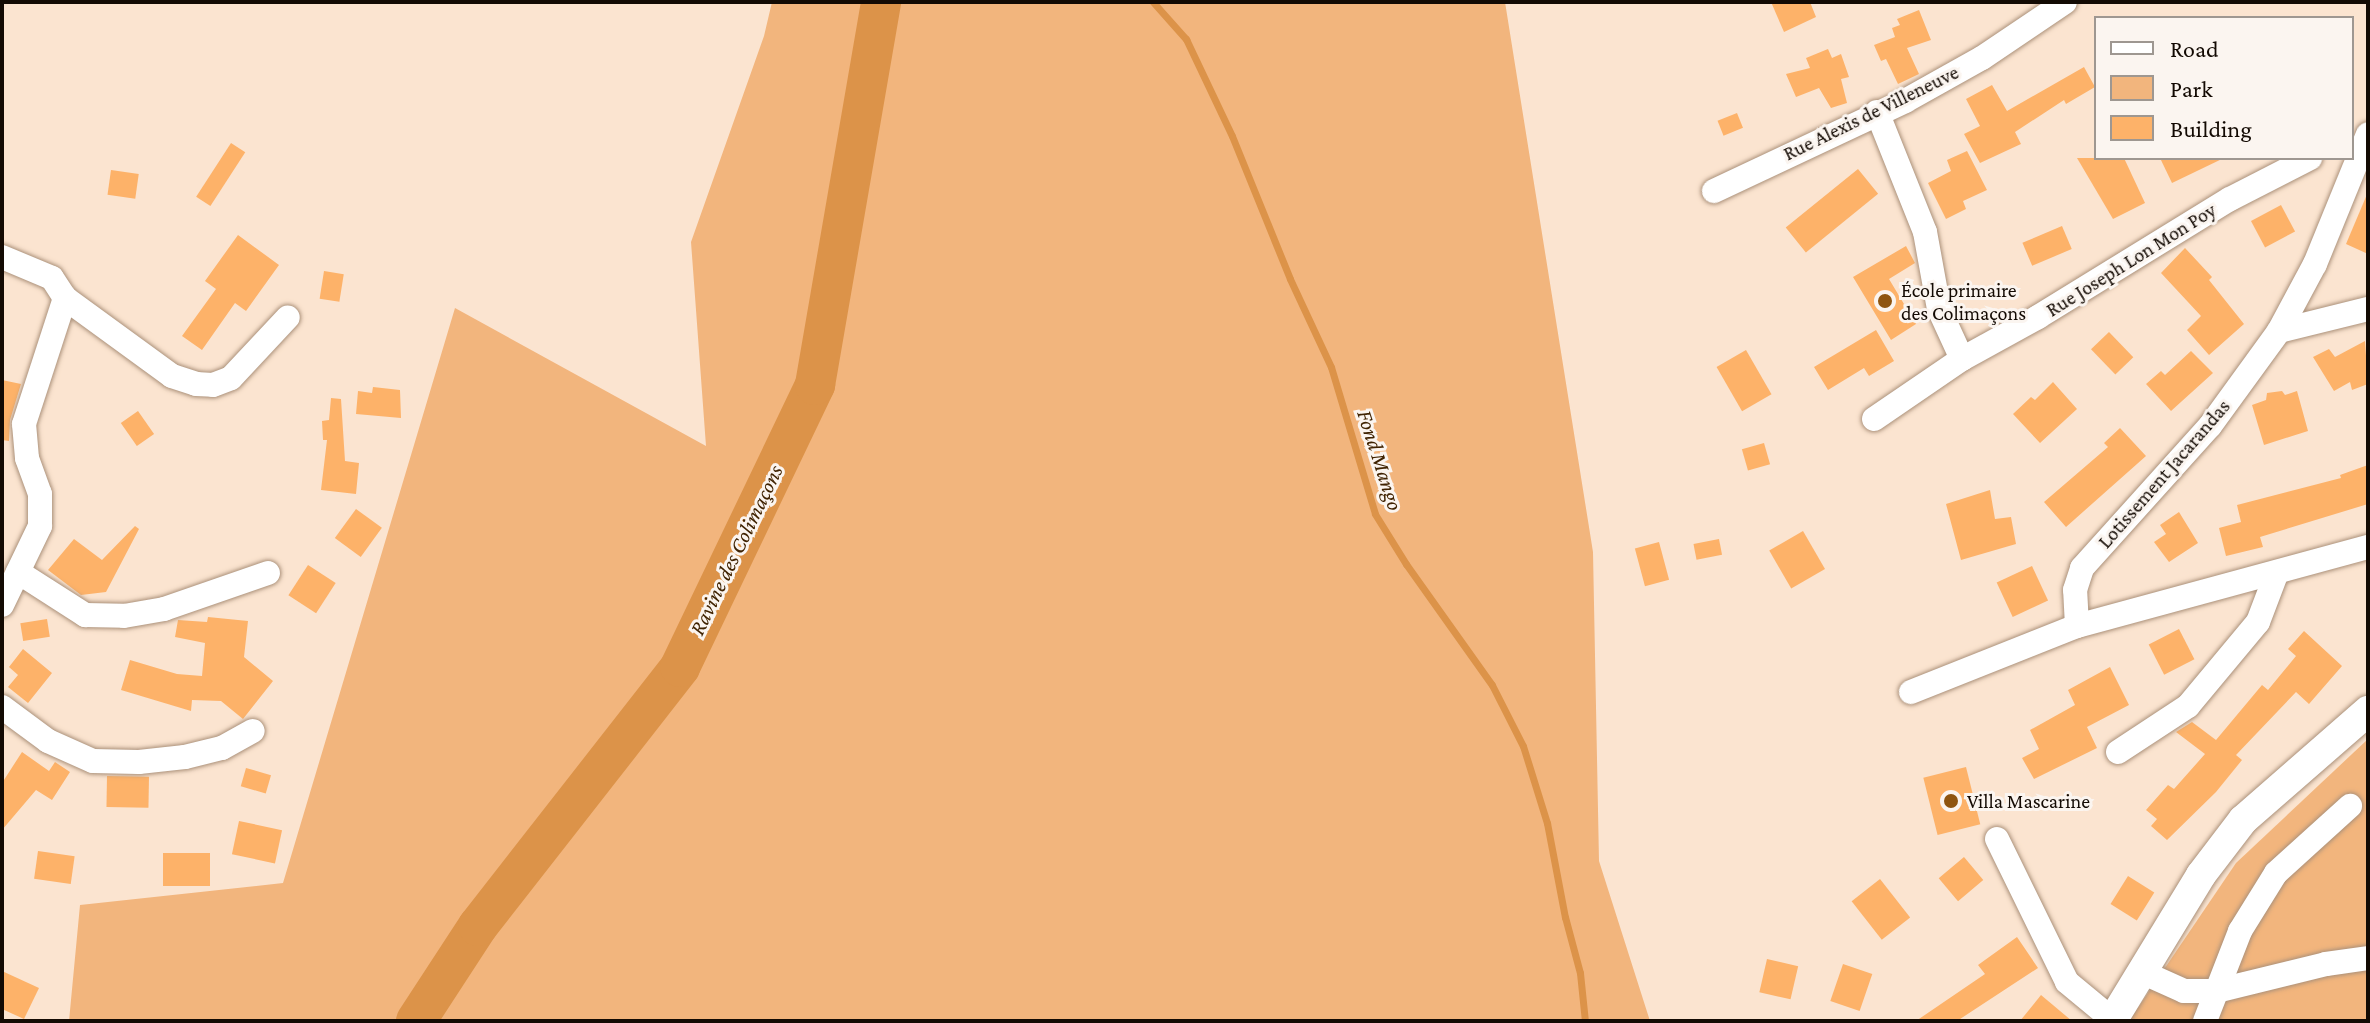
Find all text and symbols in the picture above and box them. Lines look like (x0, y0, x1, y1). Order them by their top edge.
legend (2094, 16, 2354, 160)
text: Road (2170, 35, 2219, 62)
street label: Rue Alexis de Villeneuve (1779, 60, 1963, 166)
text: Park (2170, 75, 2213, 102)
text: Building (2170, 115, 2252, 142)
street label: Rue Joseph Lon Mon Poy (2042, 198, 2220, 322)
place label: École primaire des Colimaçons (1901, 278, 2026, 325)
marker: École primaire des Colimaçons (1876, 292, 1894, 310)
street label: Lotissement Jacarandas (2093, 395, 2235, 553)
water label: Fond Mango (1351, 406, 1409, 514)
water label: Ravine des Colimaçons (683, 461, 789, 639)
place label: Villa Mascarine (1967, 789, 2090, 813)
marker: Villa Mascarine (1942, 792, 1960, 810)

